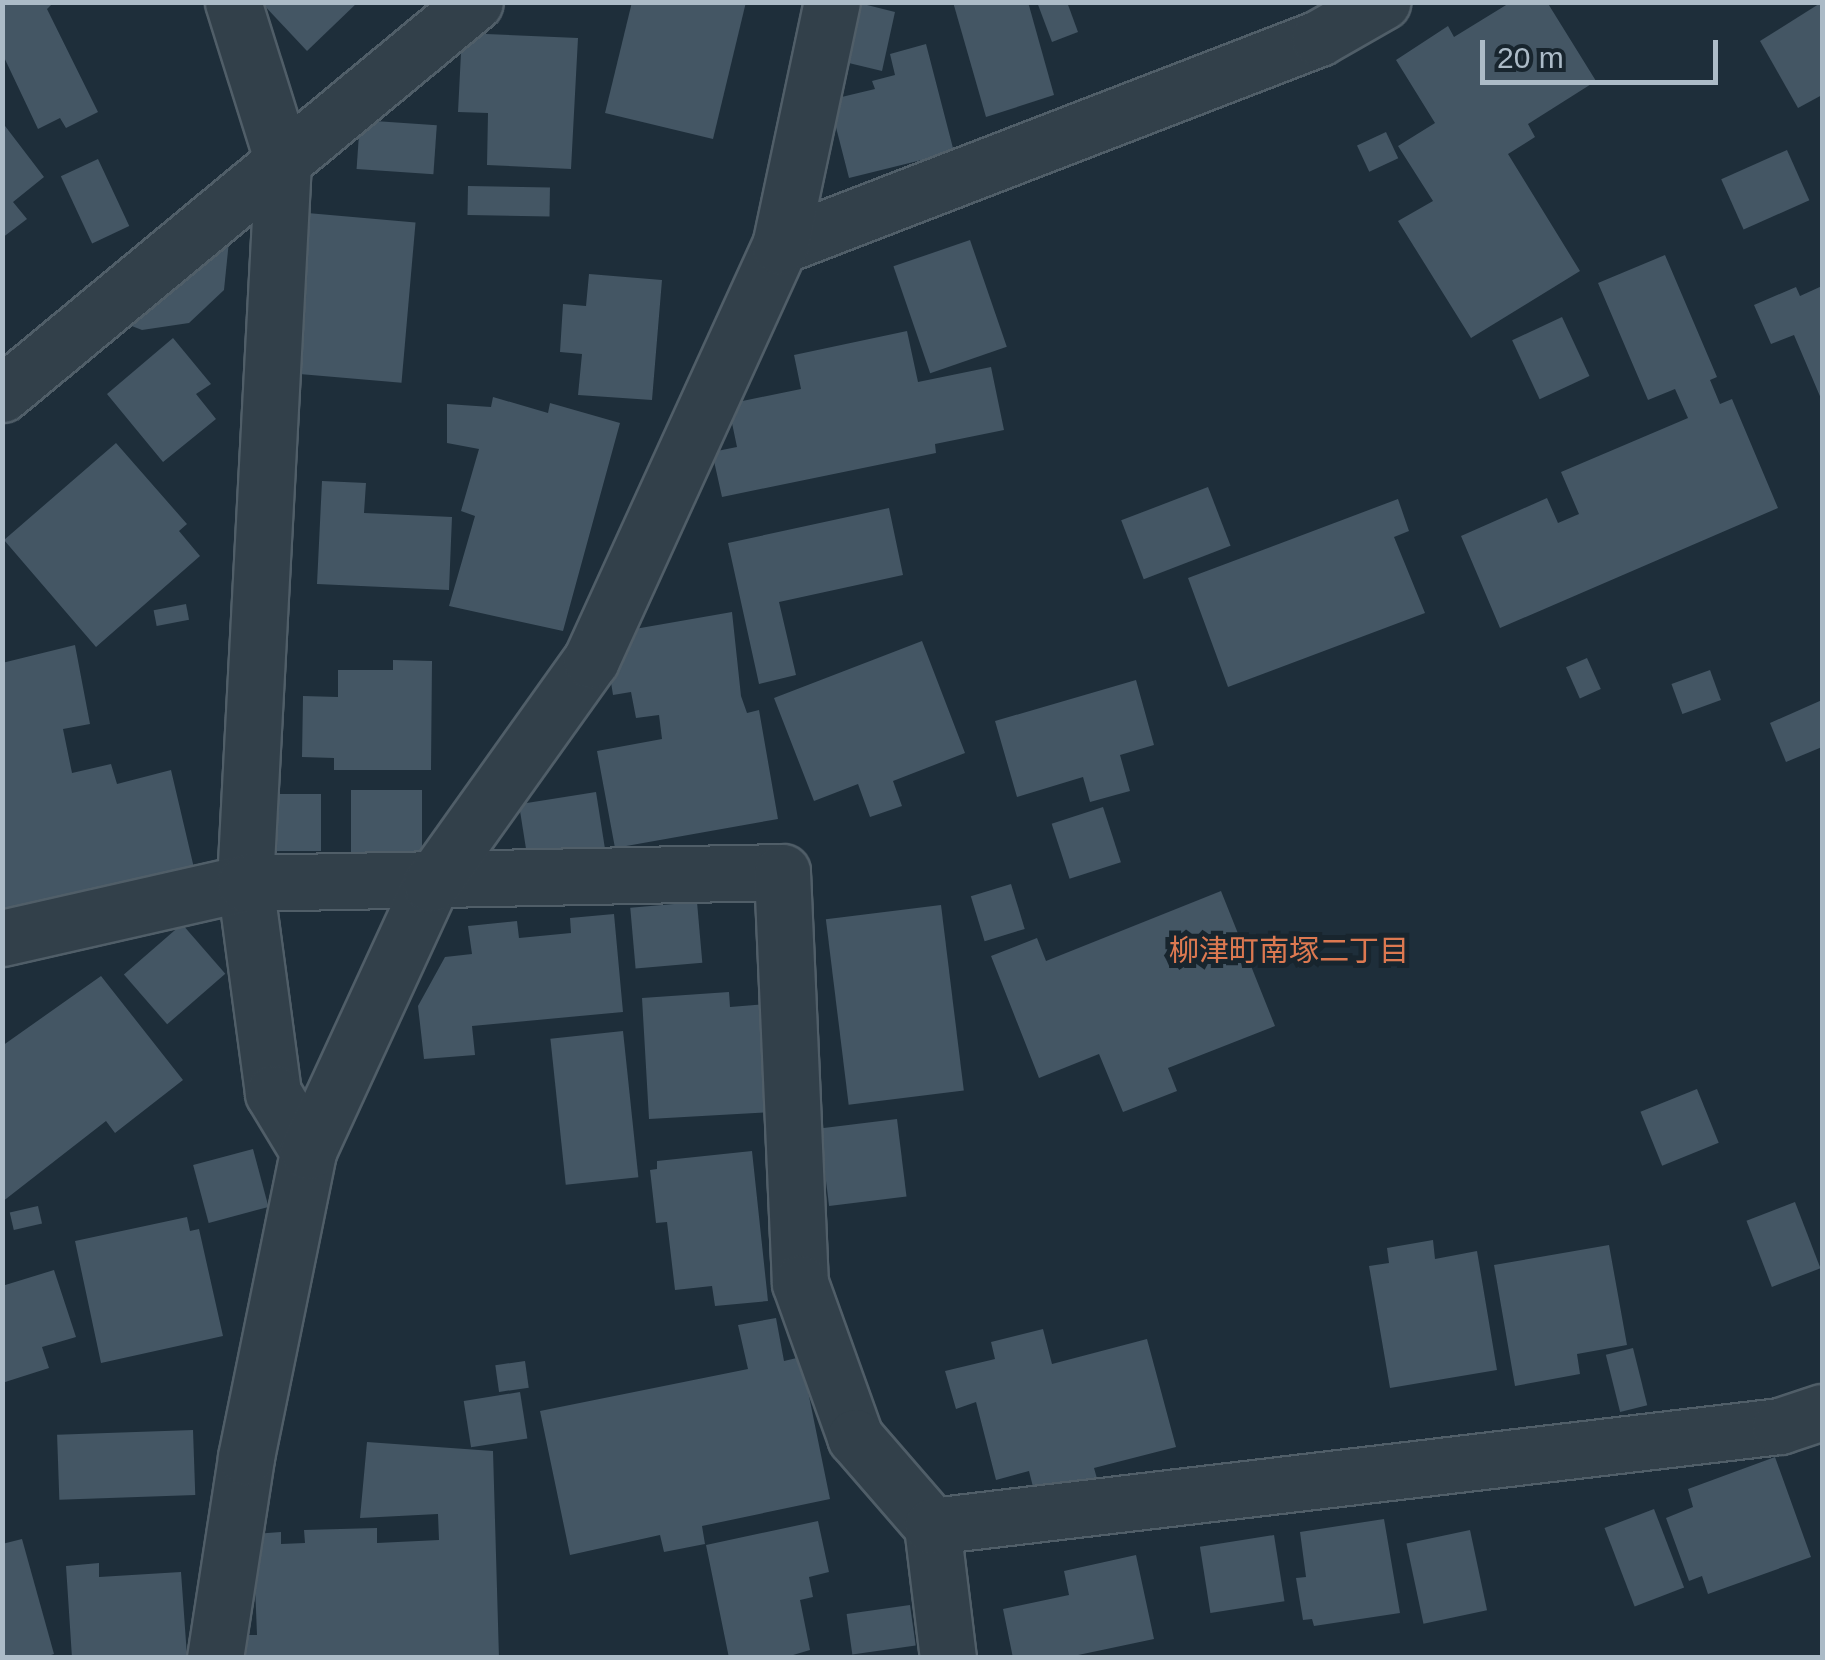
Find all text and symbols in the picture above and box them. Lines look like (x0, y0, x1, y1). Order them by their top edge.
scale bar (1485, 20, 1722, 82)
text: 20 m (1497, 41, 1564, 74)
district label: 柳津町南塚二丁目 (1169, 933, 1409, 969)

